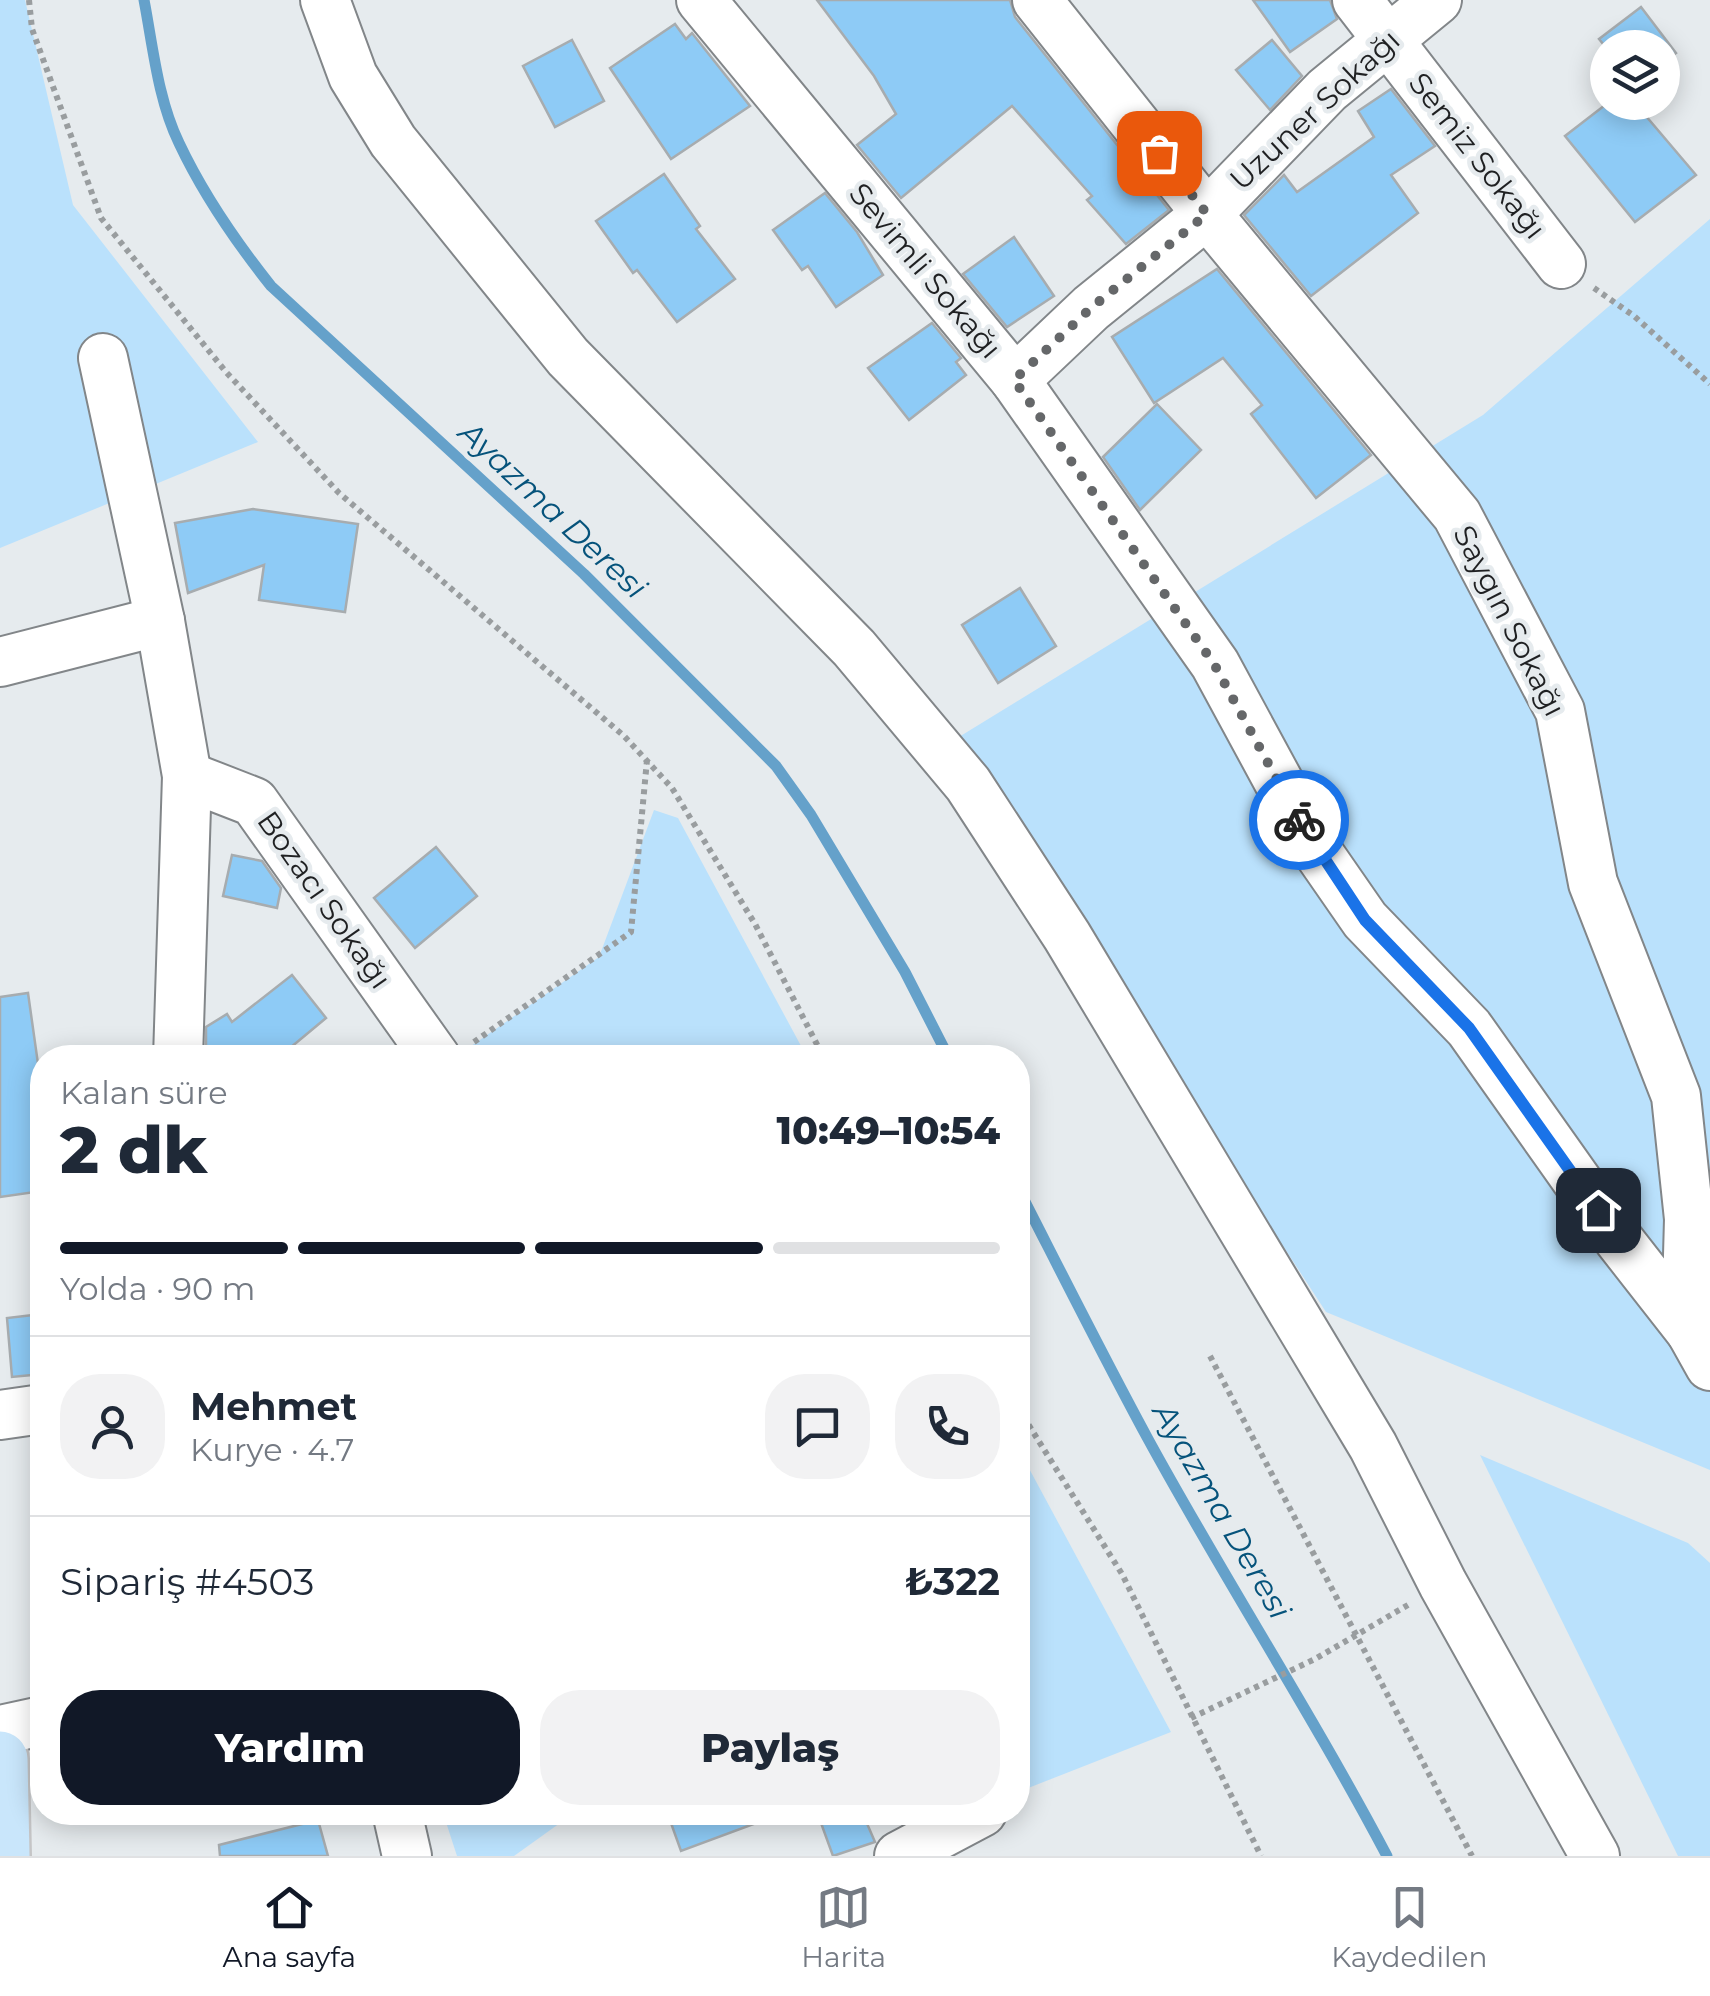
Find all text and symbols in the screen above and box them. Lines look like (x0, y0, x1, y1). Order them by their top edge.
street label: Uzuner Sokağı (1222, 22, 1407, 198)
map controls (1590, 30, 1680, 120)
button: layers (1590, 30, 1680, 120)
street label: Semiz Sokağı (1401, 65, 1554, 246)
pin (1117, 111, 1202, 196)
icon: bag (1132, 126, 1187, 181)
street label: Sevimli Sokağı (841, 175, 1010, 366)
water label: Ayazma Deresi (450, 411, 656, 607)
street label: Saygın Sokağı (1445, 519, 1573, 722)
courier (1249, 770, 1349, 870)
icon: bike (1272, 793, 1327, 848)
street label: Bozacı Sokağı (250, 804, 399, 996)
text: Kalan süre (60, 1073, 228, 1112)
text: 10:49–10:54 (777, 1107, 1000, 1154)
text: 2 dk (60, 1110, 207, 1189)
pin (1556, 1168, 1641, 1253)
icon: home (1571, 1183, 1626, 1238)
text: Yolda · 90 m (60, 1269, 256, 1308)
button: person (60, 1374, 165, 1479)
button: chat (765, 1374, 870, 1479)
button: phone (895, 1374, 1000, 1479)
text: Mehmet (190, 1383, 357, 1430)
water label: Ayazma Deresi (1144, 1394, 1300, 1626)
text: Kurye · 4.7 (190, 1430, 354, 1469)
text: Sipariş #4503 (60, 1558, 315, 1605)
text: ₺322 (905, 1558, 1000, 1605)
button: Yardım (60, 1690, 520, 1805)
button: Paylaş (540, 1690, 1000, 1805)
tab: Ana sayfa (223, 1880, 356, 1974)
tab: Harita (801, 1880, 886, 1974)
tab: Kaydedilen (1331, 1880, 1487, 1974)

